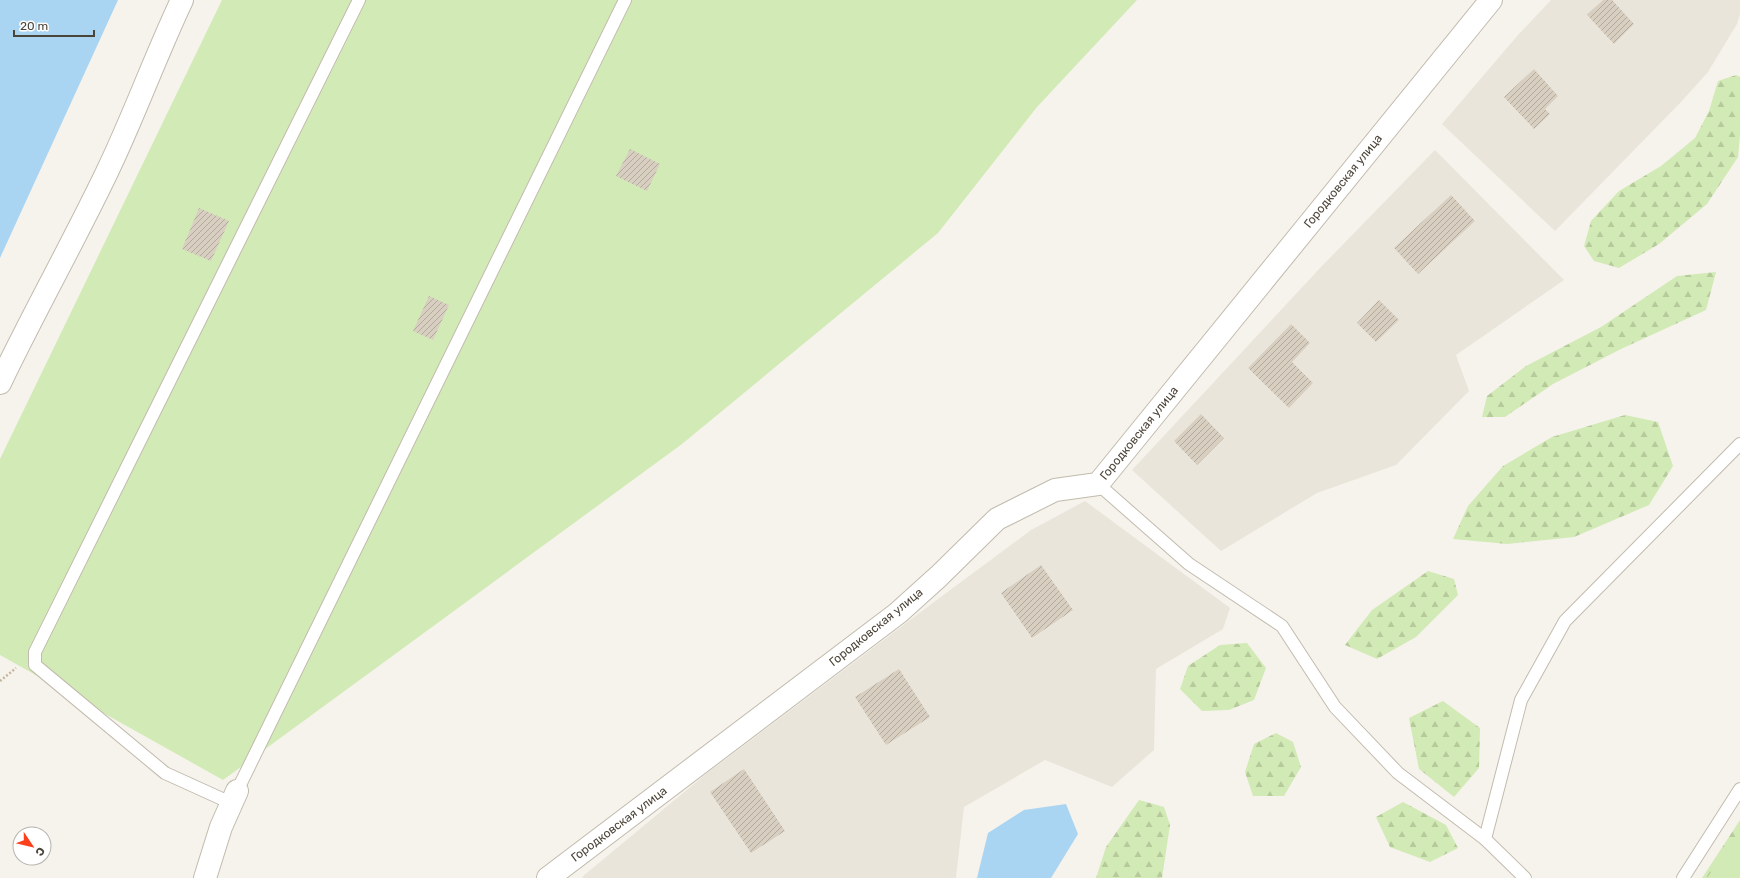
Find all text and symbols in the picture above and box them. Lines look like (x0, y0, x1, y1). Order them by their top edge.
scale bar (14, 12, 94, 38)
text: 20 m (20, 19, 48, 33)
street label: Городковская улица (1301, 131, 1385, 231)
street label: Городковская улица (1097, 383, 1181, 483)
street label: Городковская улица (826, 585, 926, 669)
street label: Городковская улица (568, 783, 670, 865)
north arrow (12, 826, 52, 866)
text: С (32, 845, 47, 859)

